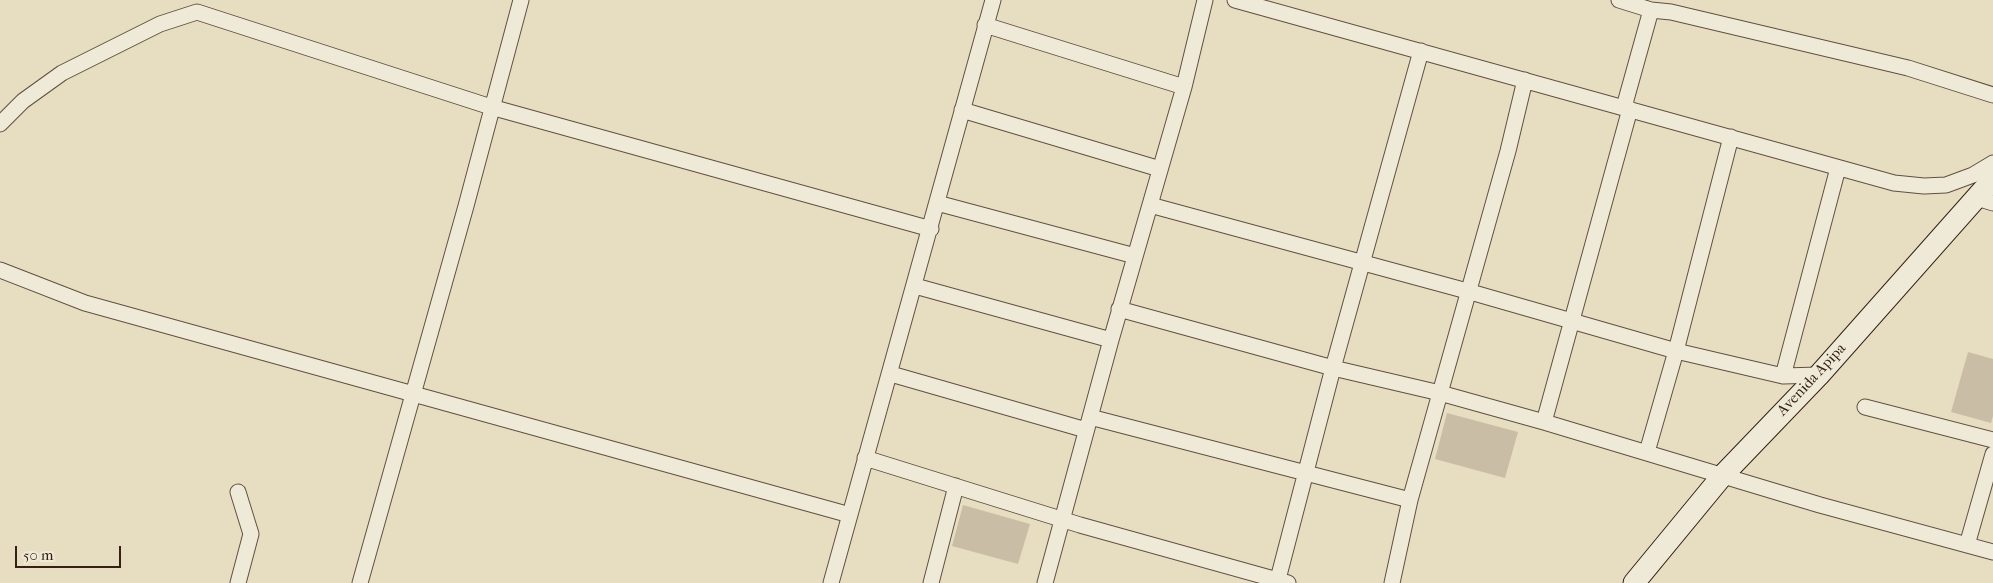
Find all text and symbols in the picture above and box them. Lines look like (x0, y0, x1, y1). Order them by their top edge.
street label: Avenida Apipa (1774, 340, 1850, 420)
scale bar (18, 536, 124, 568)
text: 50 m (23, 546, 53, 564)

